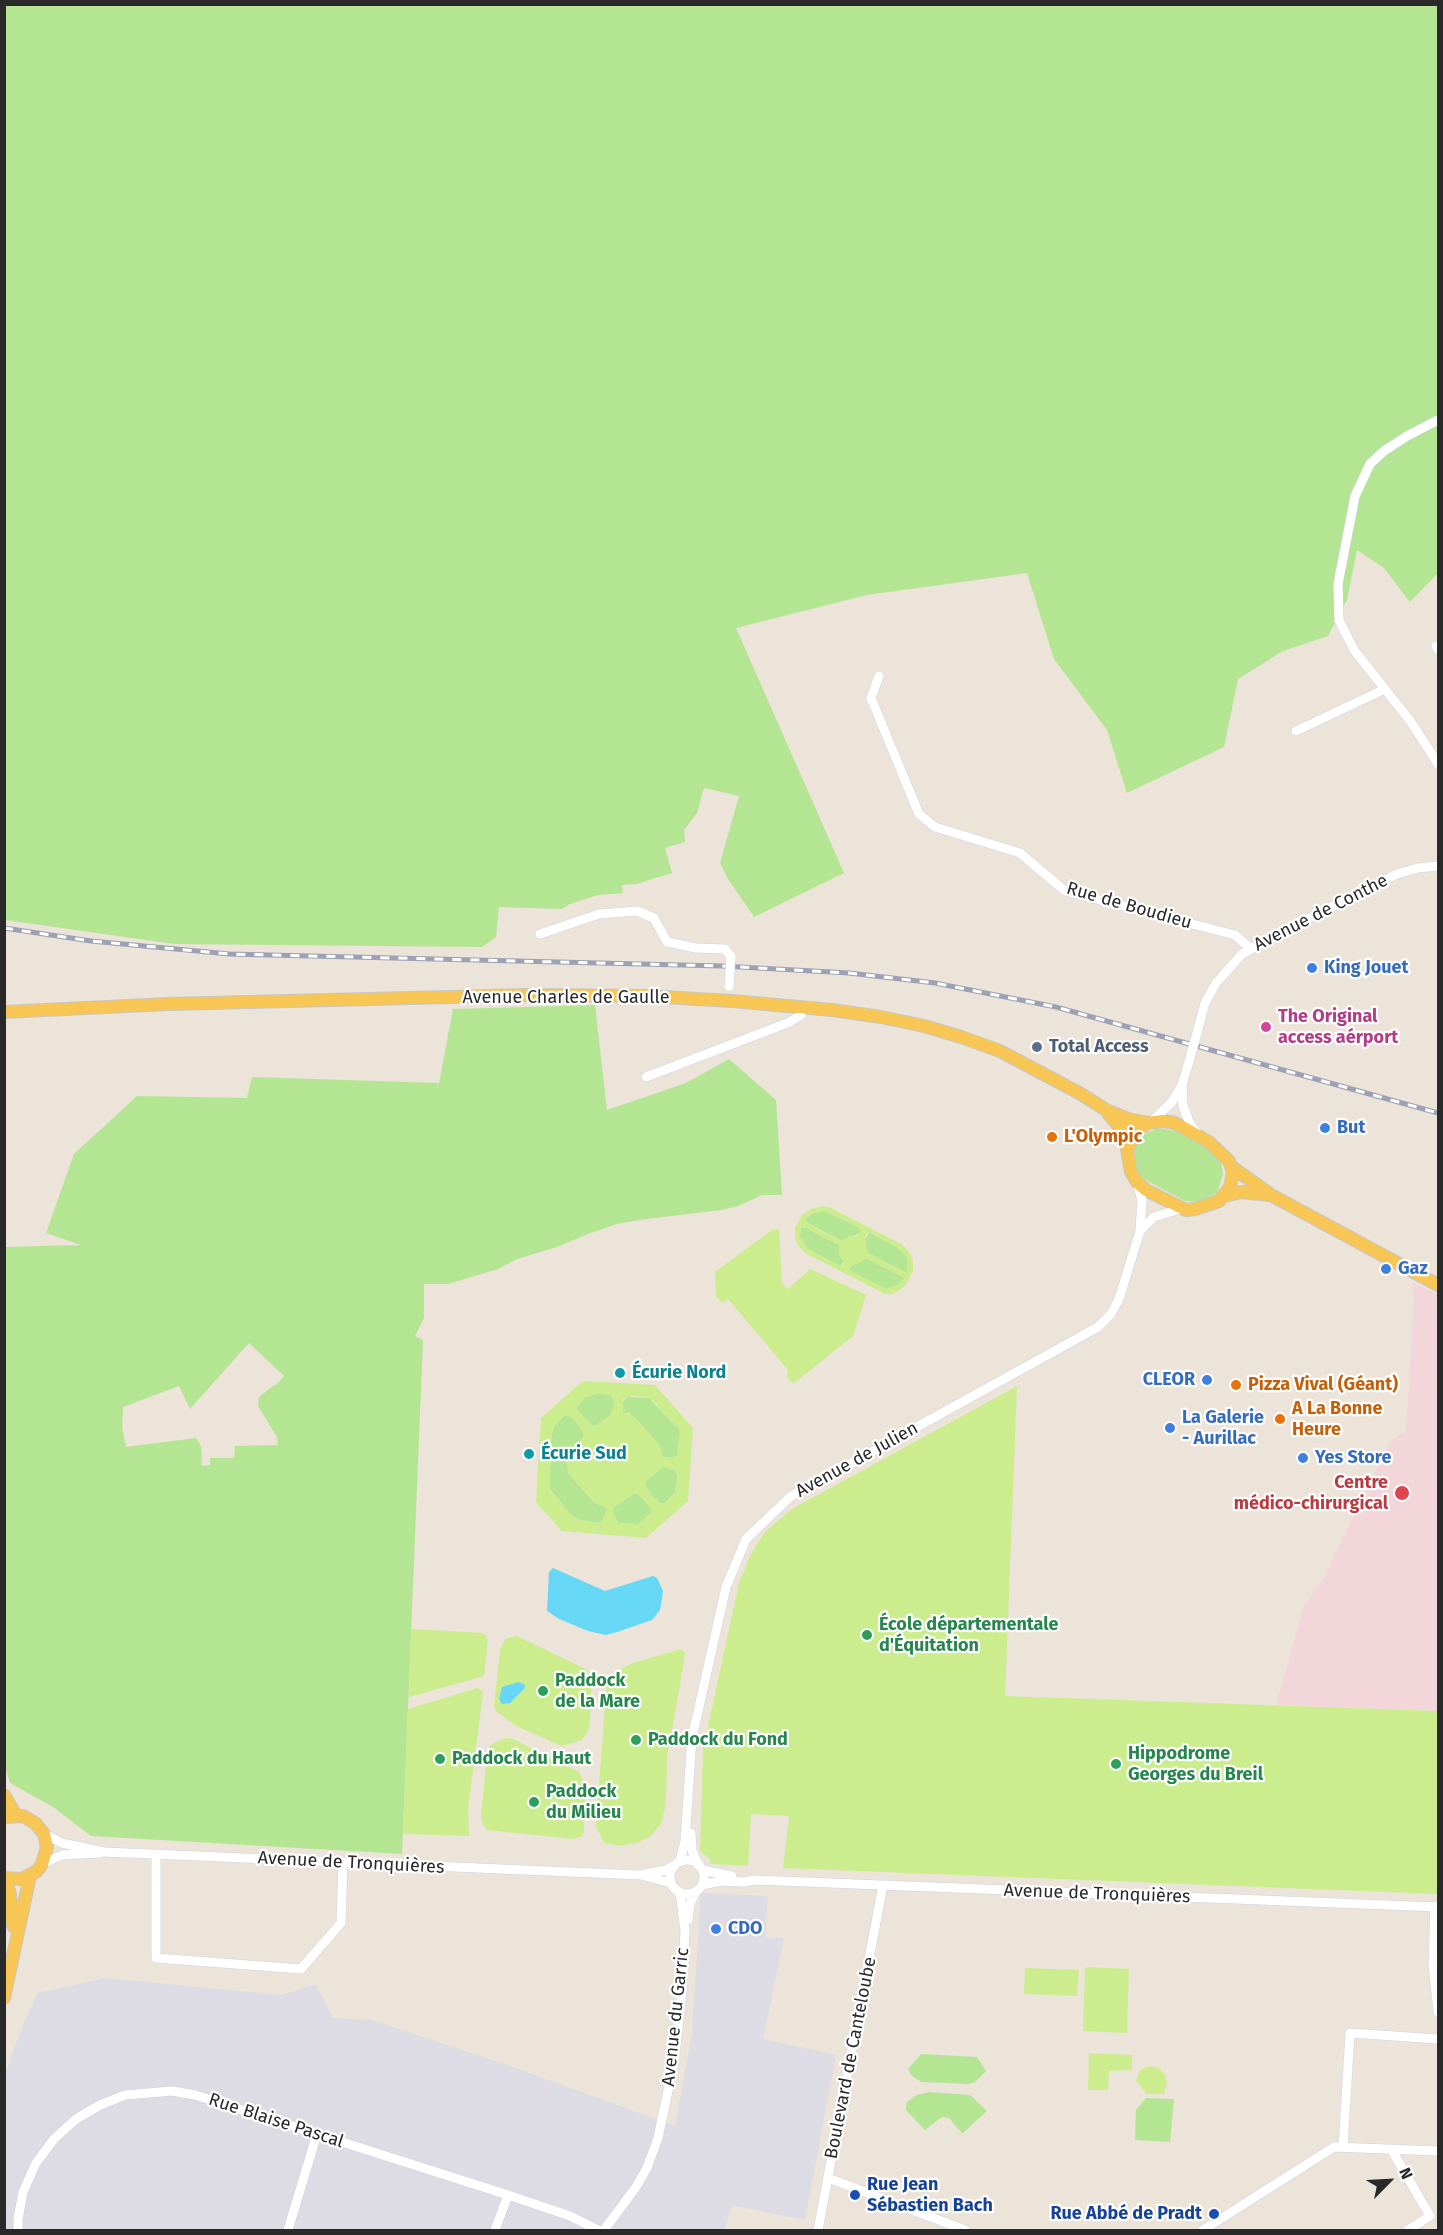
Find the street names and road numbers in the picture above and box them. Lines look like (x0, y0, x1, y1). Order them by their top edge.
street label: Avenue de Conthe (1250, 870, 1392, 956)
street label: Rue de Boudieu (1064, 878, 1194, 934)
street label: Avenue Charles de Gaulle (462, 987, 670, 1009)
street label: Avenue de Julien (792, 1417, 922, 1503)
street label: Avenue de Tronquières (257, 1847, 445, 1879)
street label: Avenue de Tronquières (1003, 1880, 1191, 1908)
street label: Avenue du Garric (658, 1947, 694, 2087)
street label: Boulevard de Canteloube (821, 1955, 881, 2161)
street label: Rue Blaise Pascal (206, 2089, 346, 2153)

